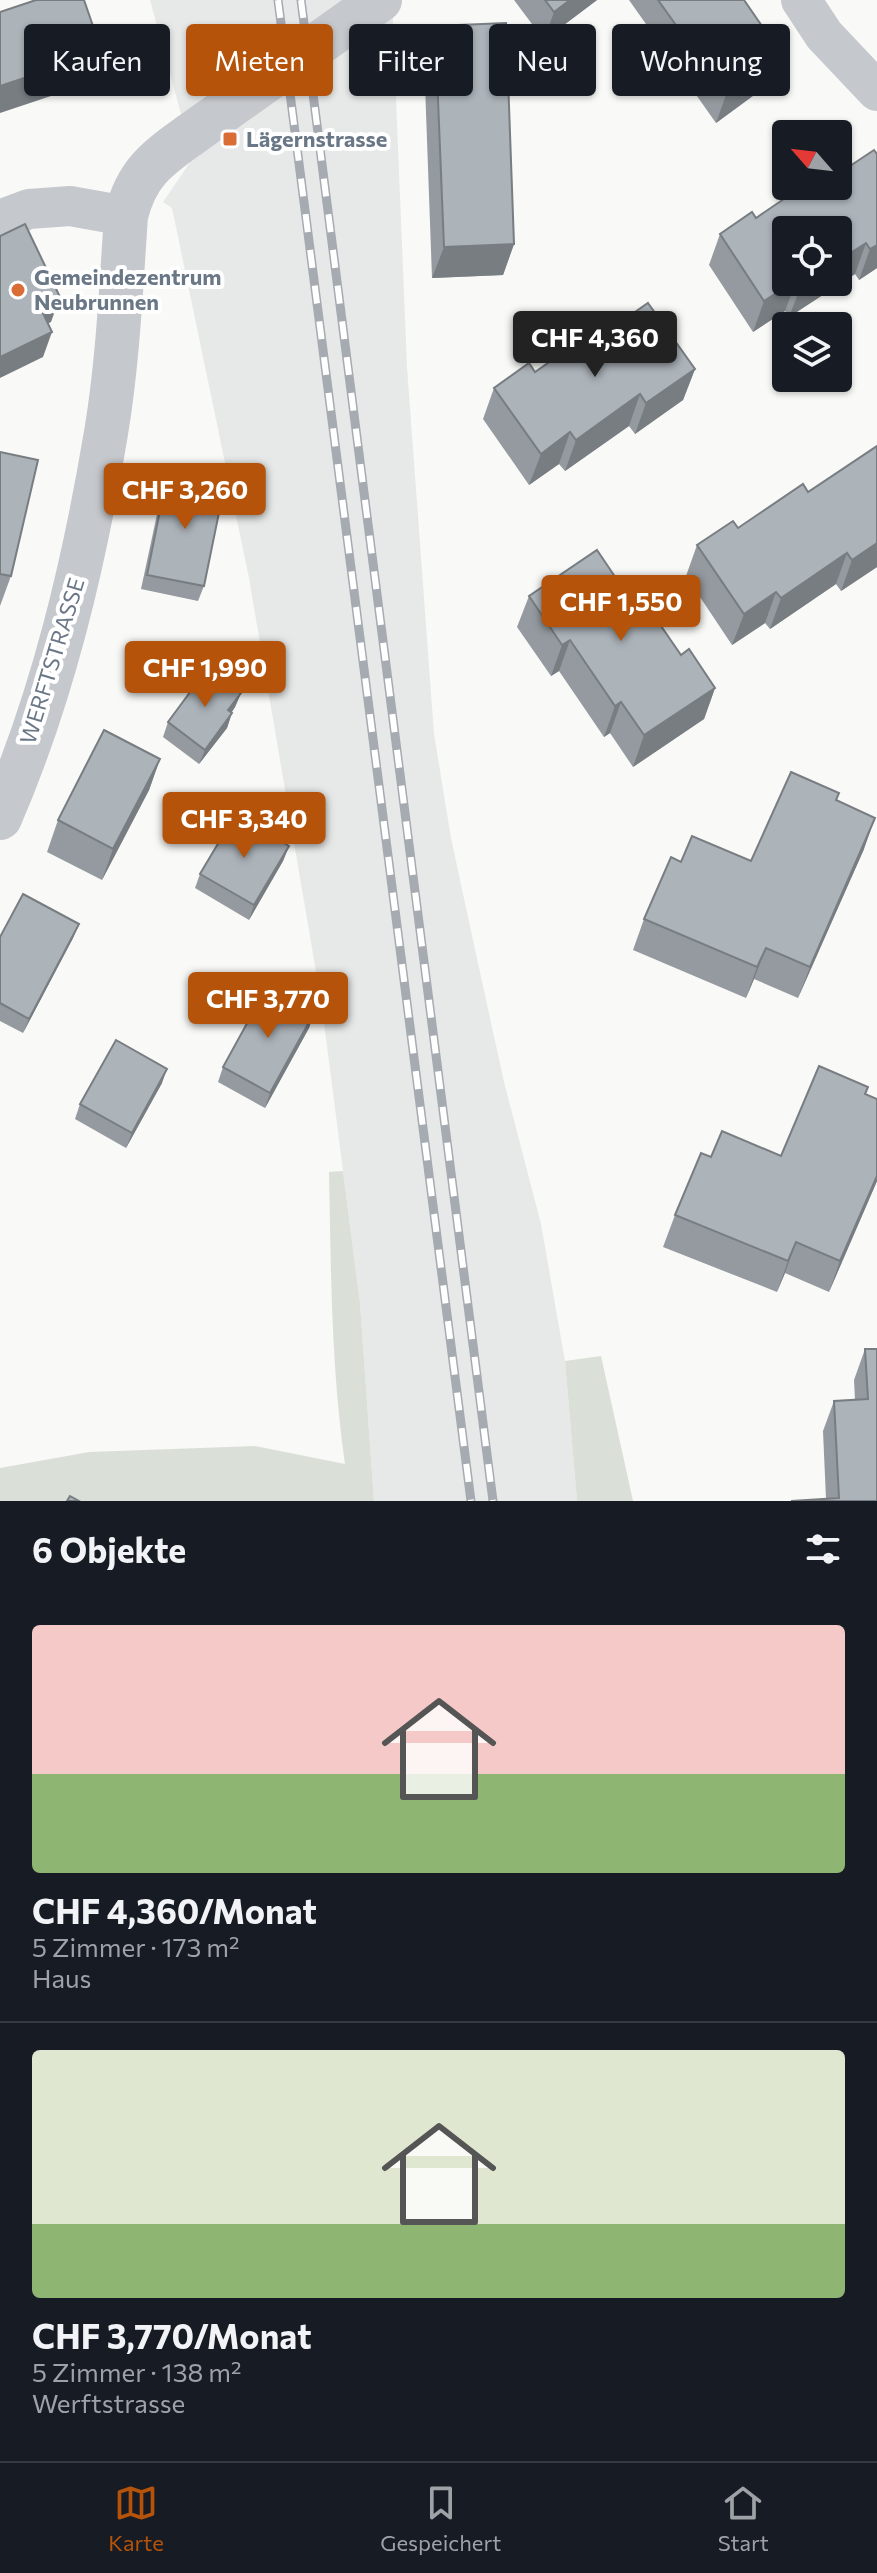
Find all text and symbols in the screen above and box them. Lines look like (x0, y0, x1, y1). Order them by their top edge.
chip: Kaufen (24, 24, 170, 96)
chip: Mieten (186, 24, 333, 96)
chip: Filter (349, 24, 473, 96)
chip: Neu (489, 24, 596, 96)
chip: Wohnung (612, 24, 790, 96)
north arrow (772, 120, 852, 200)
map controls (772, 120, 852, 392)
place label: Lägernstrasse (246, 125, 387, 152)
marker: Lägernstrasse (221, 130, 239, 148)
button: locate (772, 216, 852, 296)
place label: Gemeindezentrum Neubrunnen (34, 263, 221, 315)
marker: Gemeindezentrum Neubrunnen (9, 281, 27, 299)
pin: CHF 4,360 (503, 311, 687, 379)
button: layers (772, 312, 852, 392)
text: CHF 4,360 (531, 321, 659, 352)
pin: CHF 3,260 (93, 463, 277, 531)
text: CHF 3,260 (122, 473, 248, 504)
street label: WERFTSTRASSE (13, 574, 90, 747)
pin: CHF 1,550 (529, 575, 713, 643)
text: CHF 1,550 (559, 585, 683, 616)
pin: CHF 1,990 (113, 641, 297, 709)
text: CHF 1,990 (143, 651, 267, 682)
pin: CHF 3,340 (152, 792, 336, 860)
text: CHF 3,340 (181, 802, 307, 833)
pin: CHF 3,770 (176, 972, 360, 1040)
text: CHF 3,770 (206, 982, 330, 1013)
icon: filters (801, 1527, 845, 1571)
text: 6 Objekte (32, 1528, 186, 1570)
icon: home (367, 1677, 511, 1821)
text: CHF 4,360/Monat (32, 1889, 317, 1931)
text: 5 Zimmer · 173 m² (32, 1931, 239, 1962)
text: Haus (32, 1962, 91, 1993)
icon: home (367, 2102, 511, 2246)
text: CHF 3,770/Monat (32, 2314, 312, 2356)
text: 5 Zimmer · 138 m² (32, 2356, 241, 2387)
text: Werftstrasse (32, 2387, 185, 2418)
tab: Karte (108, 2481, 164, 2556)
tab: Gespeichert (380, 2481, 501, 2556)
tab: Start (718, 2481, 769, 2556)

